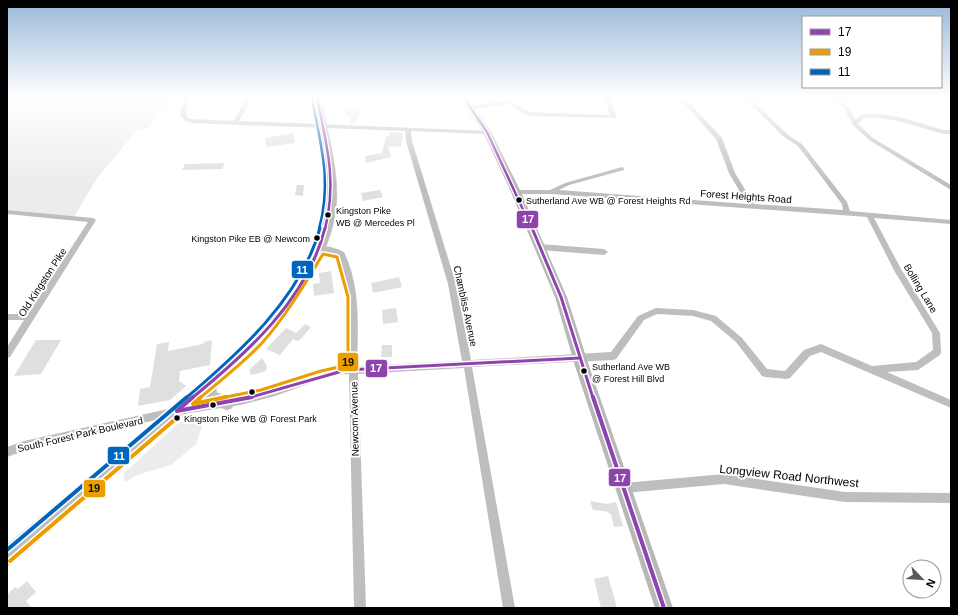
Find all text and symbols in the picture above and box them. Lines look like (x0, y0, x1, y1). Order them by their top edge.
legend (802, 16, 942, 88)
text: 17 (838, 25, 852, 39)
text: 19 (838, 45, 852, 59)
text: 11 (838, 65, 851, 79)
street label: Forest Heights Road (700, 188, 792, 205)
marker: Sutherland Ave WB @ Forest Heights Rd (514, 195, 524, 205)
place label: Sutherland Ave WB @ Forest Heights Rd (526, 196, 691, 206)
place label: Kingston Pike WB @ Mercedes Pl (336, 206, 415, 228)
marker: Kingston Pike WB @ Mercedes Pl (323, 210, 333, 220)
line badge: 17 (516, 210, 539, 229)
text: 17 (522, 213, 534, 225)
marker: Kingston Pike EB @ Newcom (312, 233, 322, 243)
place label: Kingston Pike EB @ Newcom (191, 234, 310, 244)
street label: Old Kingston Pike (16, 246, 69, 319)
line badge: 11 (291, 260, 314, 279)
street label: Bolling Lane (902, 262, 940, 315)
text: 11 (296, 264, 308, 276)
street label: Chambliss Avenue (452, 265, 480, 348)
line badge: 19 (337, 352, 359, 372)
text: 19 (342, 356, 354, 368)
line badge: 17 (365, 359, 388, 378)
text: 17 (370, 362, 382, 374)
place label: Sutherland Ave WB @ Forest Hill Blvd (592, 362, 670, 384)
marker: Sutherland Ave WB @ Forest Hill Blvd (579, 366, 589, 376)
street label: Newcom Avenue (348, 381, 361, 457)
unlabelled marker (247, 387, 257, 397)
unlabelled marker (208, 400, 218, 410)
marker: Kingston Pike WB @ Forest Park (172, 413, 182, 423)
place label: Kingston Pike WB @ Forest Park (184, 414, 317, 424)
street label: South Forest Park Boulevard (16, 415, 144, 454)
line badge: 11 (107, 446, 130, 465)
text: 11 (113, 450, 125, 462)
street label: Longview Road Northwest (719, 462, 860, 490)
line badge: 17 (608, 468, 631, 487)
text: 17 (614, 472, 626, 484)
line badge: 19 (83, 479, 106, 498)
text: 19 (88, 482, 100, 494)
north arrow (902, 559, 942, 599)
text: N (924, 577, 938, 589)

